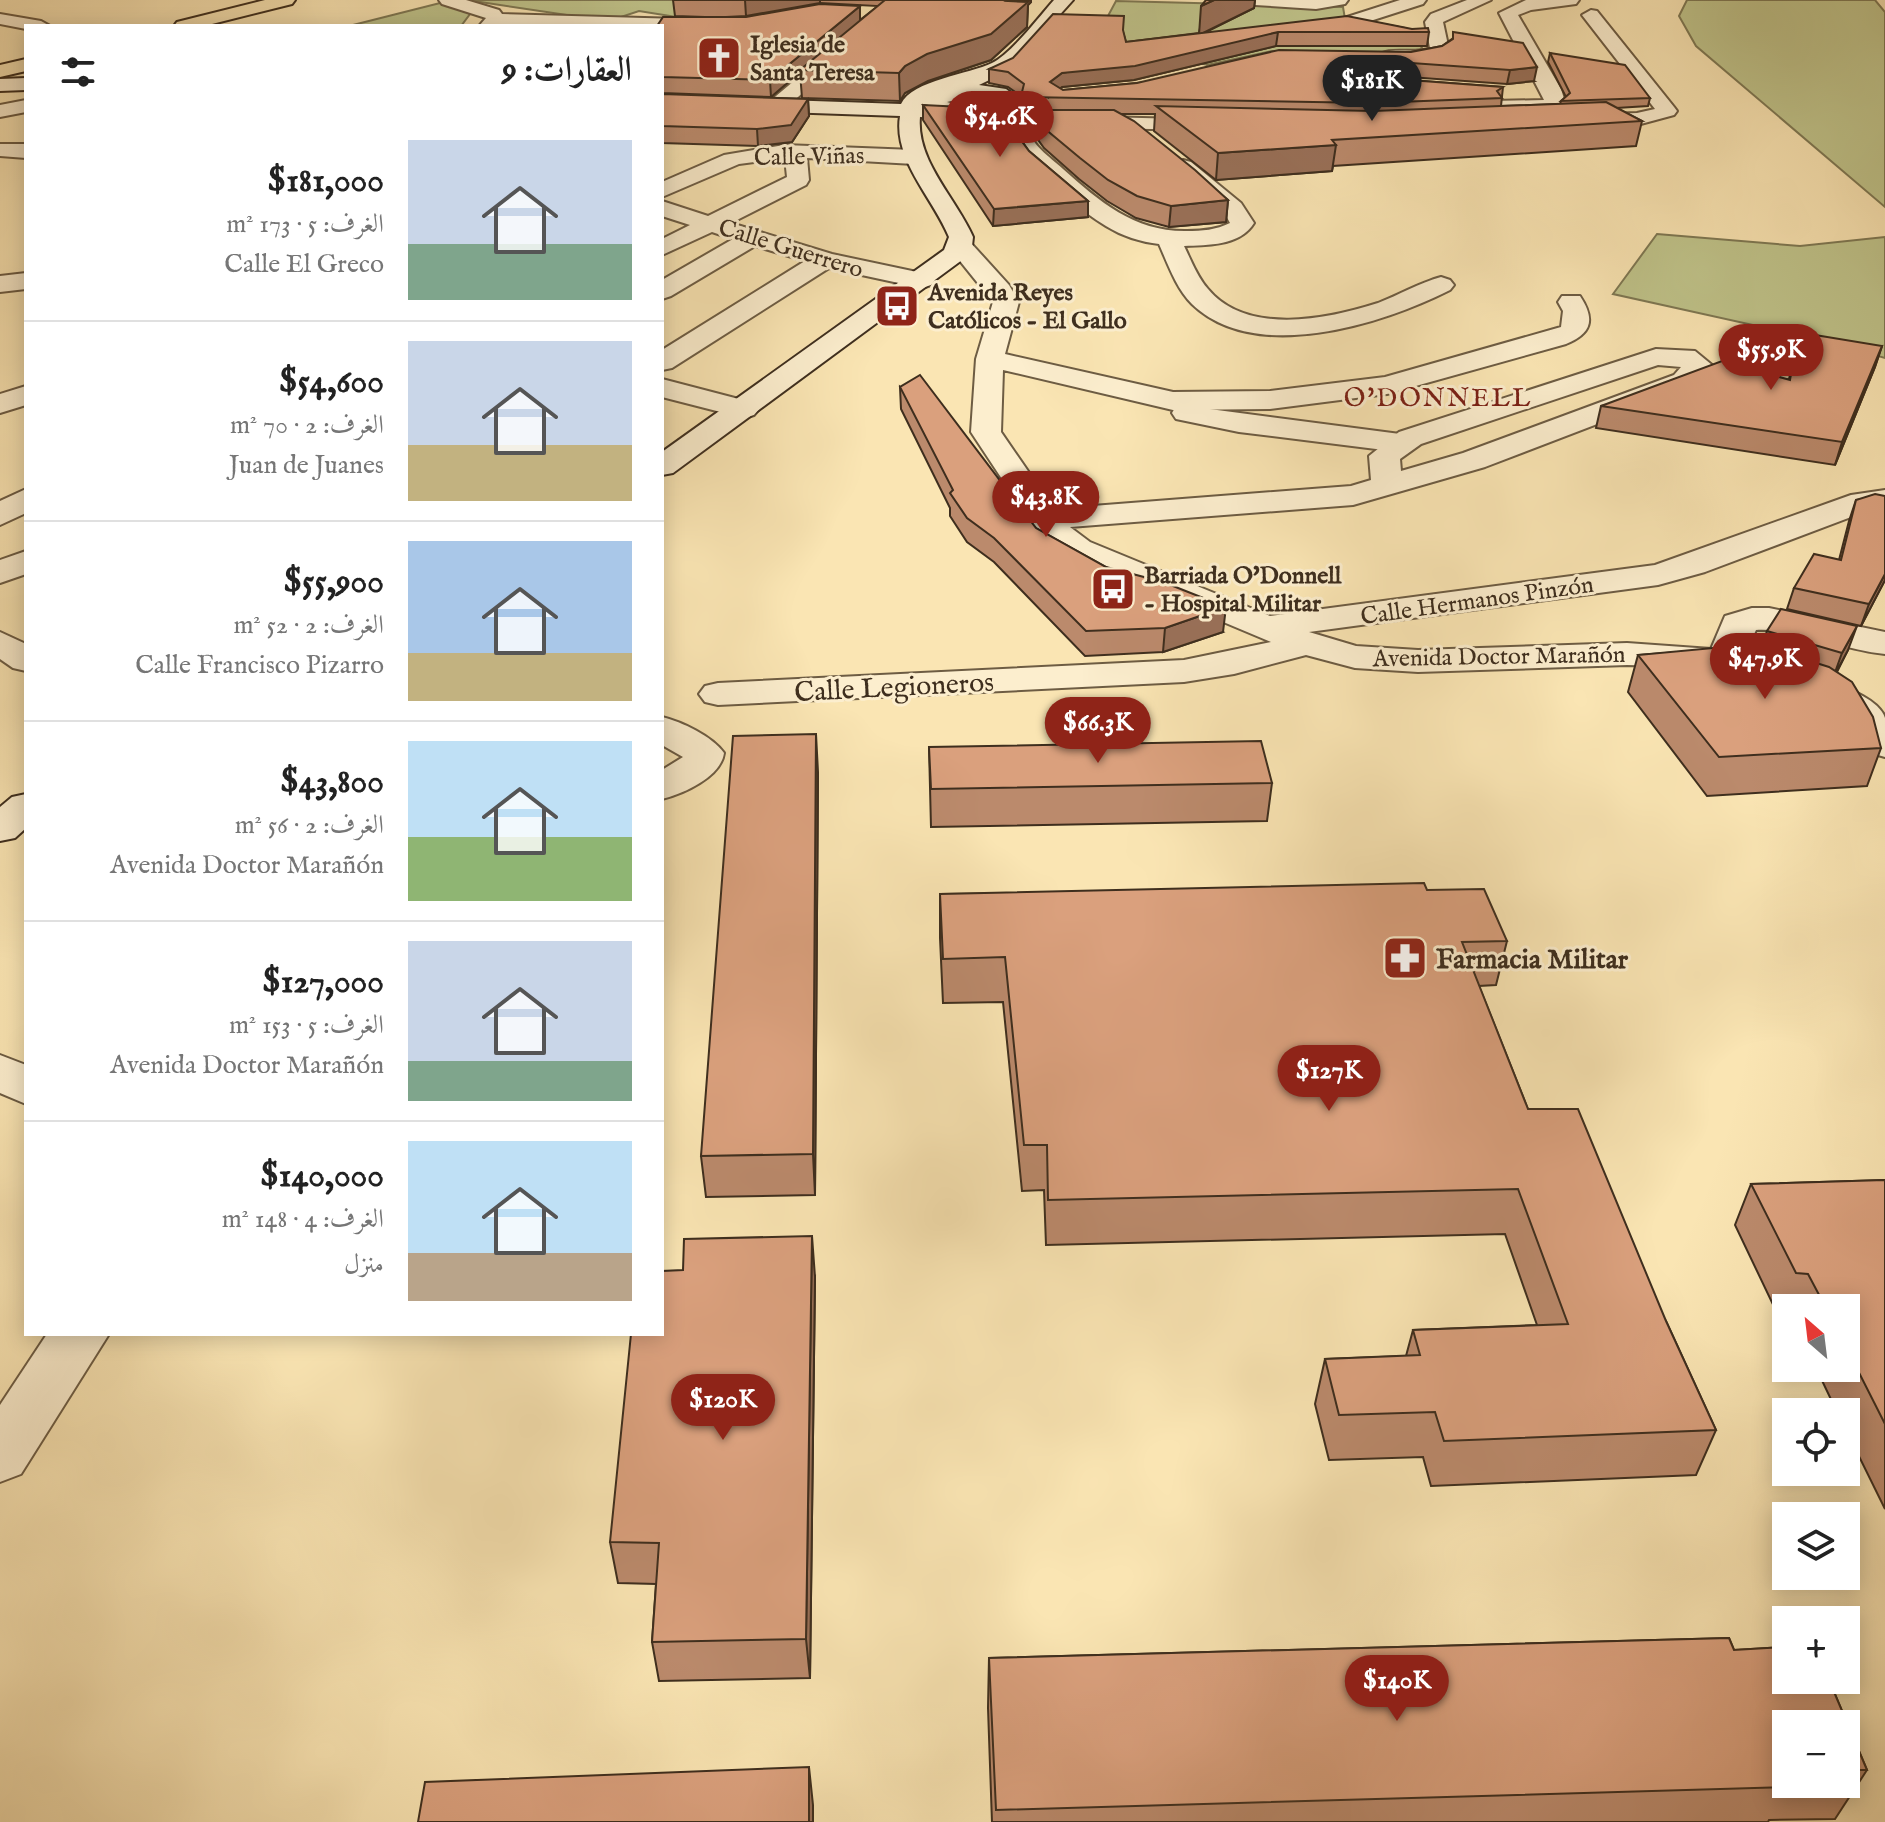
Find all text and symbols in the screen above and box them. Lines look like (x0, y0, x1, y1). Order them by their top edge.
place label: Iglesia de Santa Teresa (750, 30, 875, 89)
church icon: Iglesia de Santa Teresa (695, 34, 743, 82)
text: العقارات: 9 (502, 49, 632, 92)
icon: filters (56, 50, 100, 94)
pin: $181K (1316, 55, 1428, 123)
text: $181K (1341, 64, 1403, 97)
pin: $54.6K (935, 91, 1065, 159)
text: $54.6K (964, 100, 1036, 133)
street label: Calle Viñas (753, 141, 865, 174)
text: $181,000 (267, 160, 384, 203)
icon: home (472, 172, 568, 268)
text: الغرف: 5 · 173 m² (226, 208, 384, 241)
street label: Calle Guerrero (714, 213, 867, 286)
text: Calle El Greco (224, 248, 384, 281)
place label: Avenida Reyes Católicos - El Gallo (927, 278, 1127, 337)
bus stop icon: Avenida Reyes Católicos - El Gallo (873, 282, 921, 330)
pin: $55.9K (1706, 324, 1836, 392)
text: $55.9K (1737, 333, 1805, 366)
text: $54,600 (279, 361, 384, 404)
icon: home (472, 373, 568, 469)
district label: O'DONNELL (1344, 382, 1532, 415)
text: الغرف: 2 · 70 m² (230, 409, 384, 442)
text: Juan de Juanes (229, 449, 384, 482)
pin: $43.8K (981, 471, 1111, 539)
text: $43.8K (1010, 480, 1082, 513)
text: $55,900 (283, 561, 384, 604)
place label: Barriada O'Donnell - Hospital Militar (1144, 561, 1342, 620)
bus stop icon: Barriada O'Donnell - Hospital Militar (1089, 565, 1137, 613)
street label: Calle Hermanos Pinzón (1359, 570, 1596, 633)
icon: home (472, 573, 568, 669)
text: الغرف: 2 · 52 m² (233, 609, 384, 642)
pin: $47.9K (1700, 633, 1830, 701)
street label: Avenida Doctor Marañón (1371, 640, 1626, 675)
text: $47.9K (1728, 642, 1802, 675)
text: Calle Francisco Pizarro (135, 649, 384, 682)
street label: Calle Legioneros (793, 666, 995, 711)
pin: $66.3K (1033, 697, 1163, 765)
text: $66.3K (1063, 706, 1133, 739)
text: $43,800 (280, 761, 384, 804)
icon: home (472, 773, 568, 869)
text: الغرف: 2 · 56 m² (235, 809, 384, 842)
text: Avenida Doctor Marañón (110, 849, 384, 882)
pharmacy icon: Farmacia Militar (1381, 934, 1429, 982)
place label: Farmacia Militar (1436, 943, 1629, 978)
text: $127,000 (262, 961, 384, 1004)
icon: home (472, 973, 568, 1069)
text: الغرف: 5 · 153 m² (229, 1009, 384, 1042)
pin: $127K (1273, 1045, 1385, 1113)
text: Avenida Doctor Marañón (110, 1049, 384, 1082)
text: $127K (1296, 1054, 1362, 1087)
text: $140,000 (260, 1155, 384, 1198)
icon: home (472, 1173, 568, 1269)
text: الغرف: 4 · 148 m² (222, 1203, 384, 1236)
text: منزل (344, 1248, 384, 1281)
north arrow (1772, 1294, 1860, 1382)
map controls (1772, 1294, 1860, 1798)
pin: $120K (667, 1374, 779, 1442)
text: $120K (689, 1383, 757, 1416)
button: locate (1772, 1398, 1860, 1486)
button: layers (1772, 1502, 1860, 1590)
button: + (1772, 1606, 1860, 1694)
pin: $140K (1341, 1655, 1453, 1723)
text: $140K (1363, 1664, 1431, 1697)
button: − (1772, 1710, 1860, 1798)

